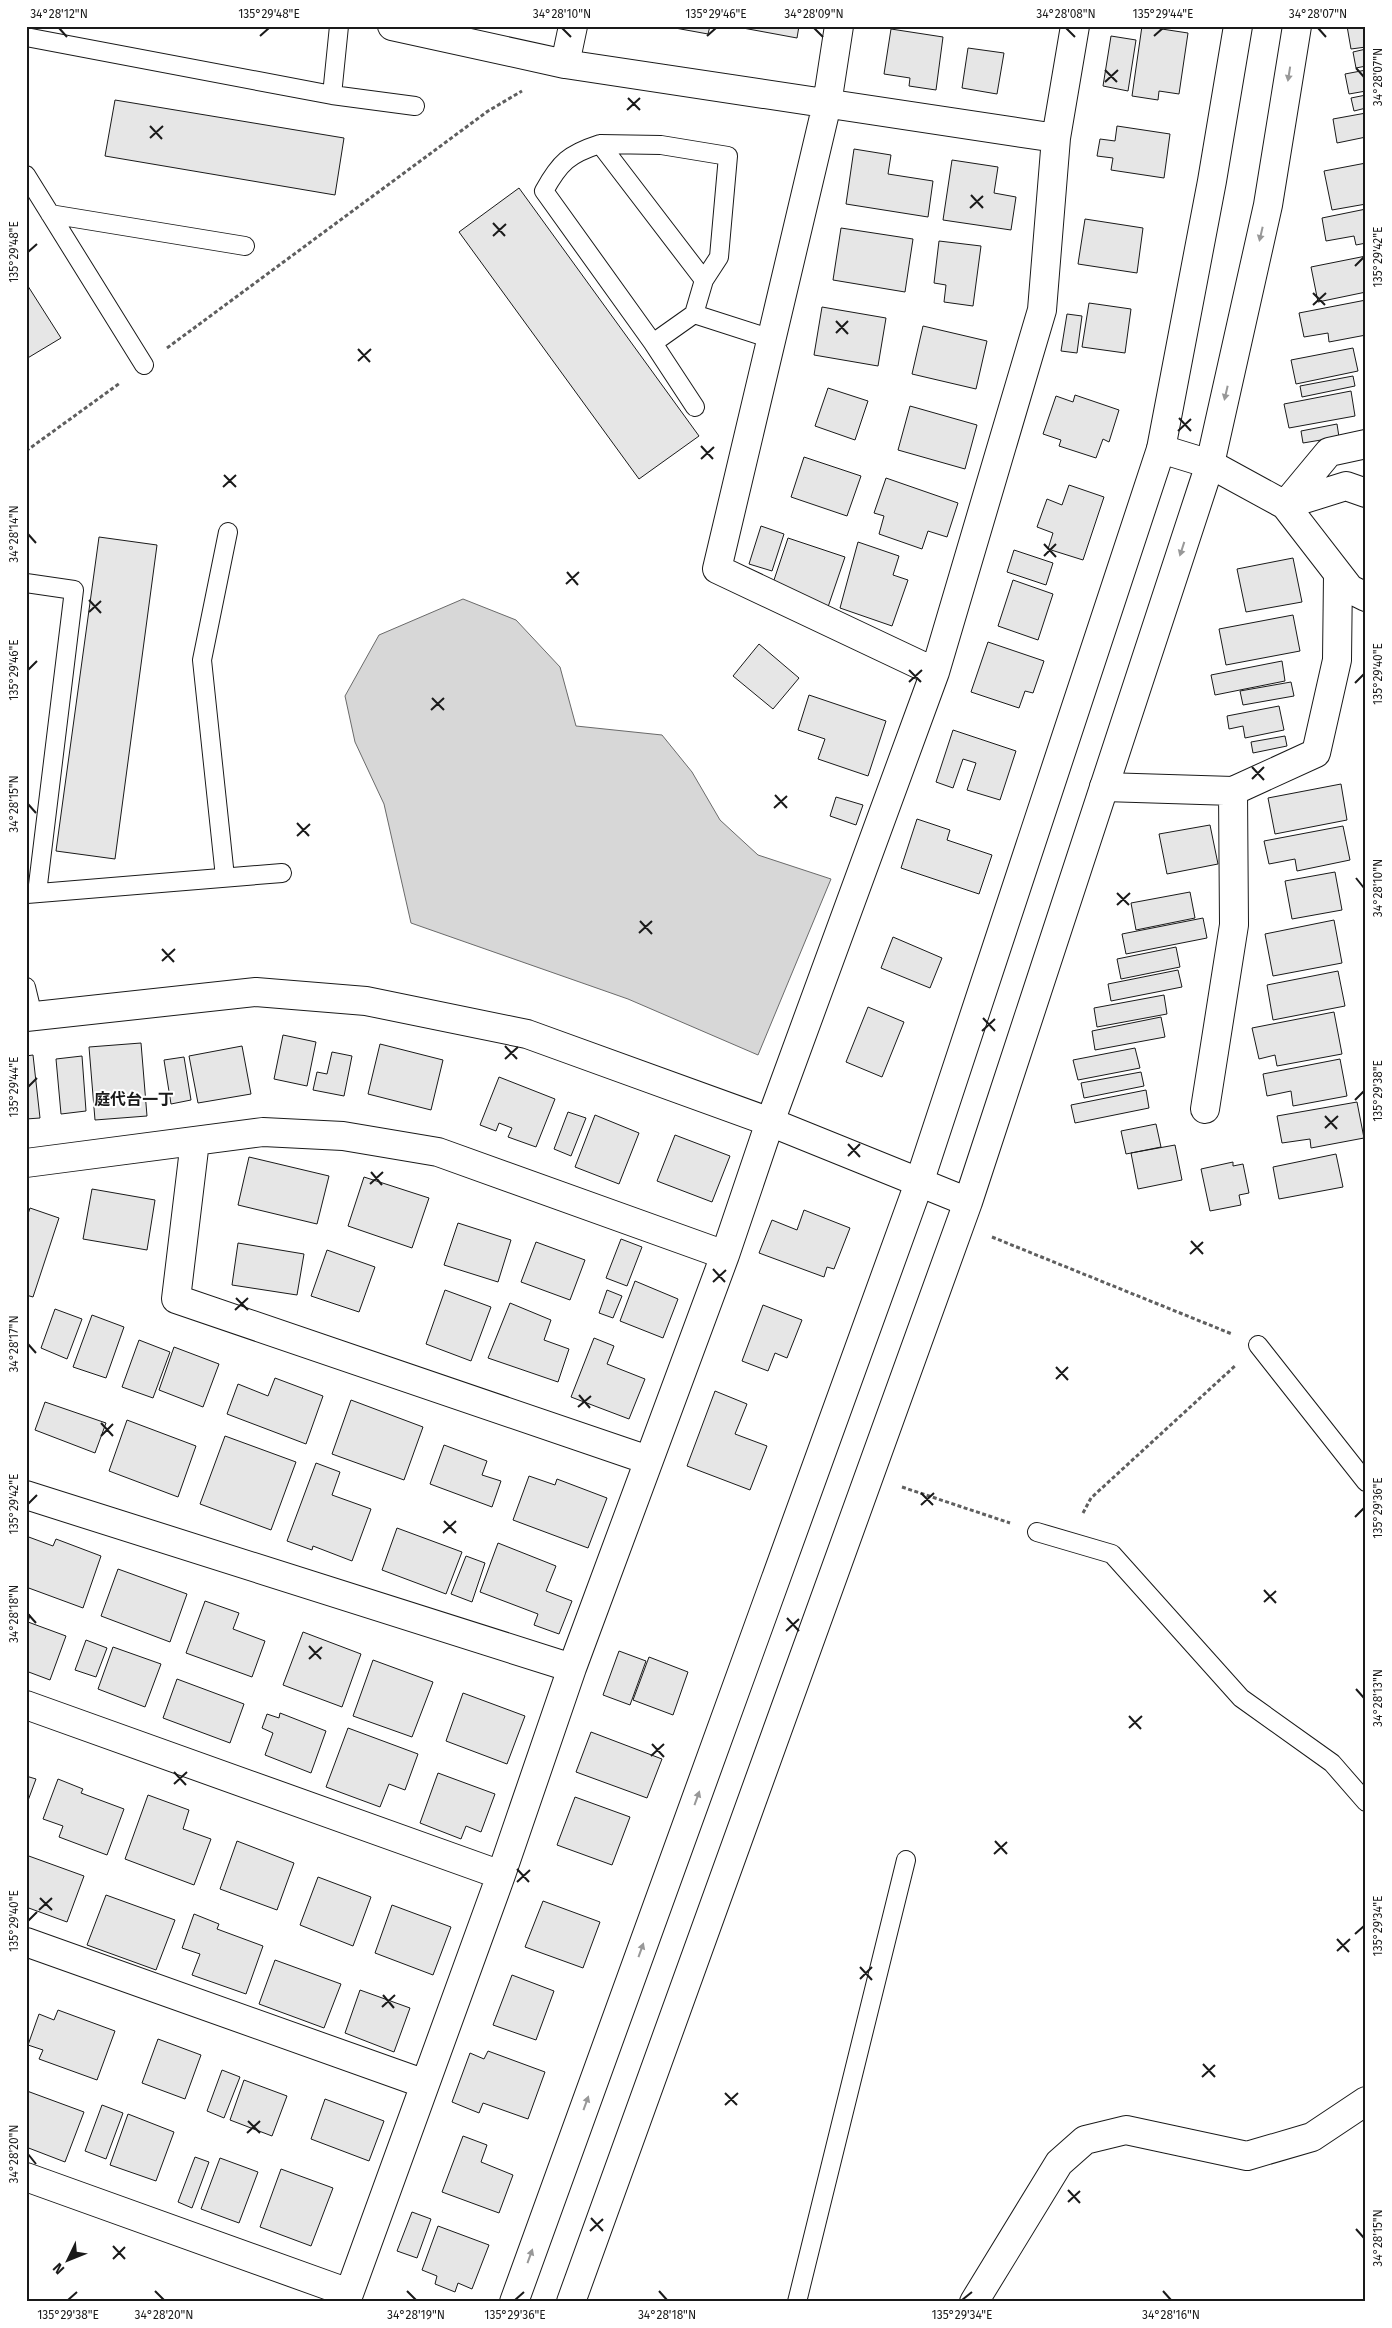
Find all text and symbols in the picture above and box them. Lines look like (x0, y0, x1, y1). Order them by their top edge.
text: 34°28'12"N (30, 7, 88, 21)
text: 135°29'48"E (238, 7, 300, 21)
text: 34°28'10"N (533, 7, 591, 21)
text: 135°29'46"E (685, 7, 747, 21)
text: 34°28'09"N (784, 7, 844, 21)
text: 34°28'08"N (1036, 7, 1096, 21)
text: 135°29'44"E (1133, 7, 1194, 21)
text: 34°28'07"N (1289, 7, 1347, 21)
text: 34°28'07"N (1371, 48, 1385, 106)
one-way arrow (1285, 67, 1293, 83)
text: 135°29'48"E (7, 221, 21, 283)
one-way arrow (1257, 227, 1265, 242)
text: 135°29'42"E (1371, 227, 1385, 287)
one-way arrow (1222, 385, 1230, 400)
text: 34°28'14"N (7, 505, 21, 563)
one-way arrow (1178, 542, 1185, 557)
text: 135°29'46"E (7, 639, 21, 701)
text: 135°29'40"E (1371, 643, 1385, 705)
text: 34°28'15"N (7, 775, 21, 833)
text: 34°28'10"N (1371, 859, 1385, 917)
text: 135°29'44"E (7, 1057, 21, 1118)
text: 135°29'38"E (1371, 1060, 1385, 1122)
district label: 庭代台一丁 (94, 1090, 174, 1109)
text: 34°28'17"N (7, 1315, 21, 1373)
text: 135°29'42"E (7, 1474, 21, 1534)
text: 135°29'36"E (1371, 1477, 1385, 1539)
text: 34°28'18"N (7, 1585, 21, 1643)
text: 34°28'13"N (1371, 1669, 1385, 1727)
one-way arrow (694, 1790, 701, 1805)
text: 135°29'40"E (7, 1890, 21, 1952)
text: 135°29'34"E (1371, 1895, 1385, 1957)
one-way arrow (638, 1943, 645, 1958)
one-way arrow (582, 2095, 590, 2110)
text: 34°28'20"N (7, 2124, 21, 2184)
text: 34°28'15"N (1371, 2209, 1385, 2267)
north arrow (42, 2236, 92, 2286)
one-way arrow (527, 2248, 535, 2263)
text: N (49, 2259, 68, 2278)
text: 135°29'38"E (37, 2308, 99, 2322)
text: 34°28'20"N (134, 2308, 194, 2322)
text: 34°28'19"N (387, 2308, 445, 2322)
text: 135°29'36"E (484, 2308, 546, 2322)
text: 34°28'18"N (638, 2308, 696, 2322)
text: 135°29'34"E (931, 2308, 993, 2322)
text: 34°28'16"N (1142, 2308, 1200, 2322)

